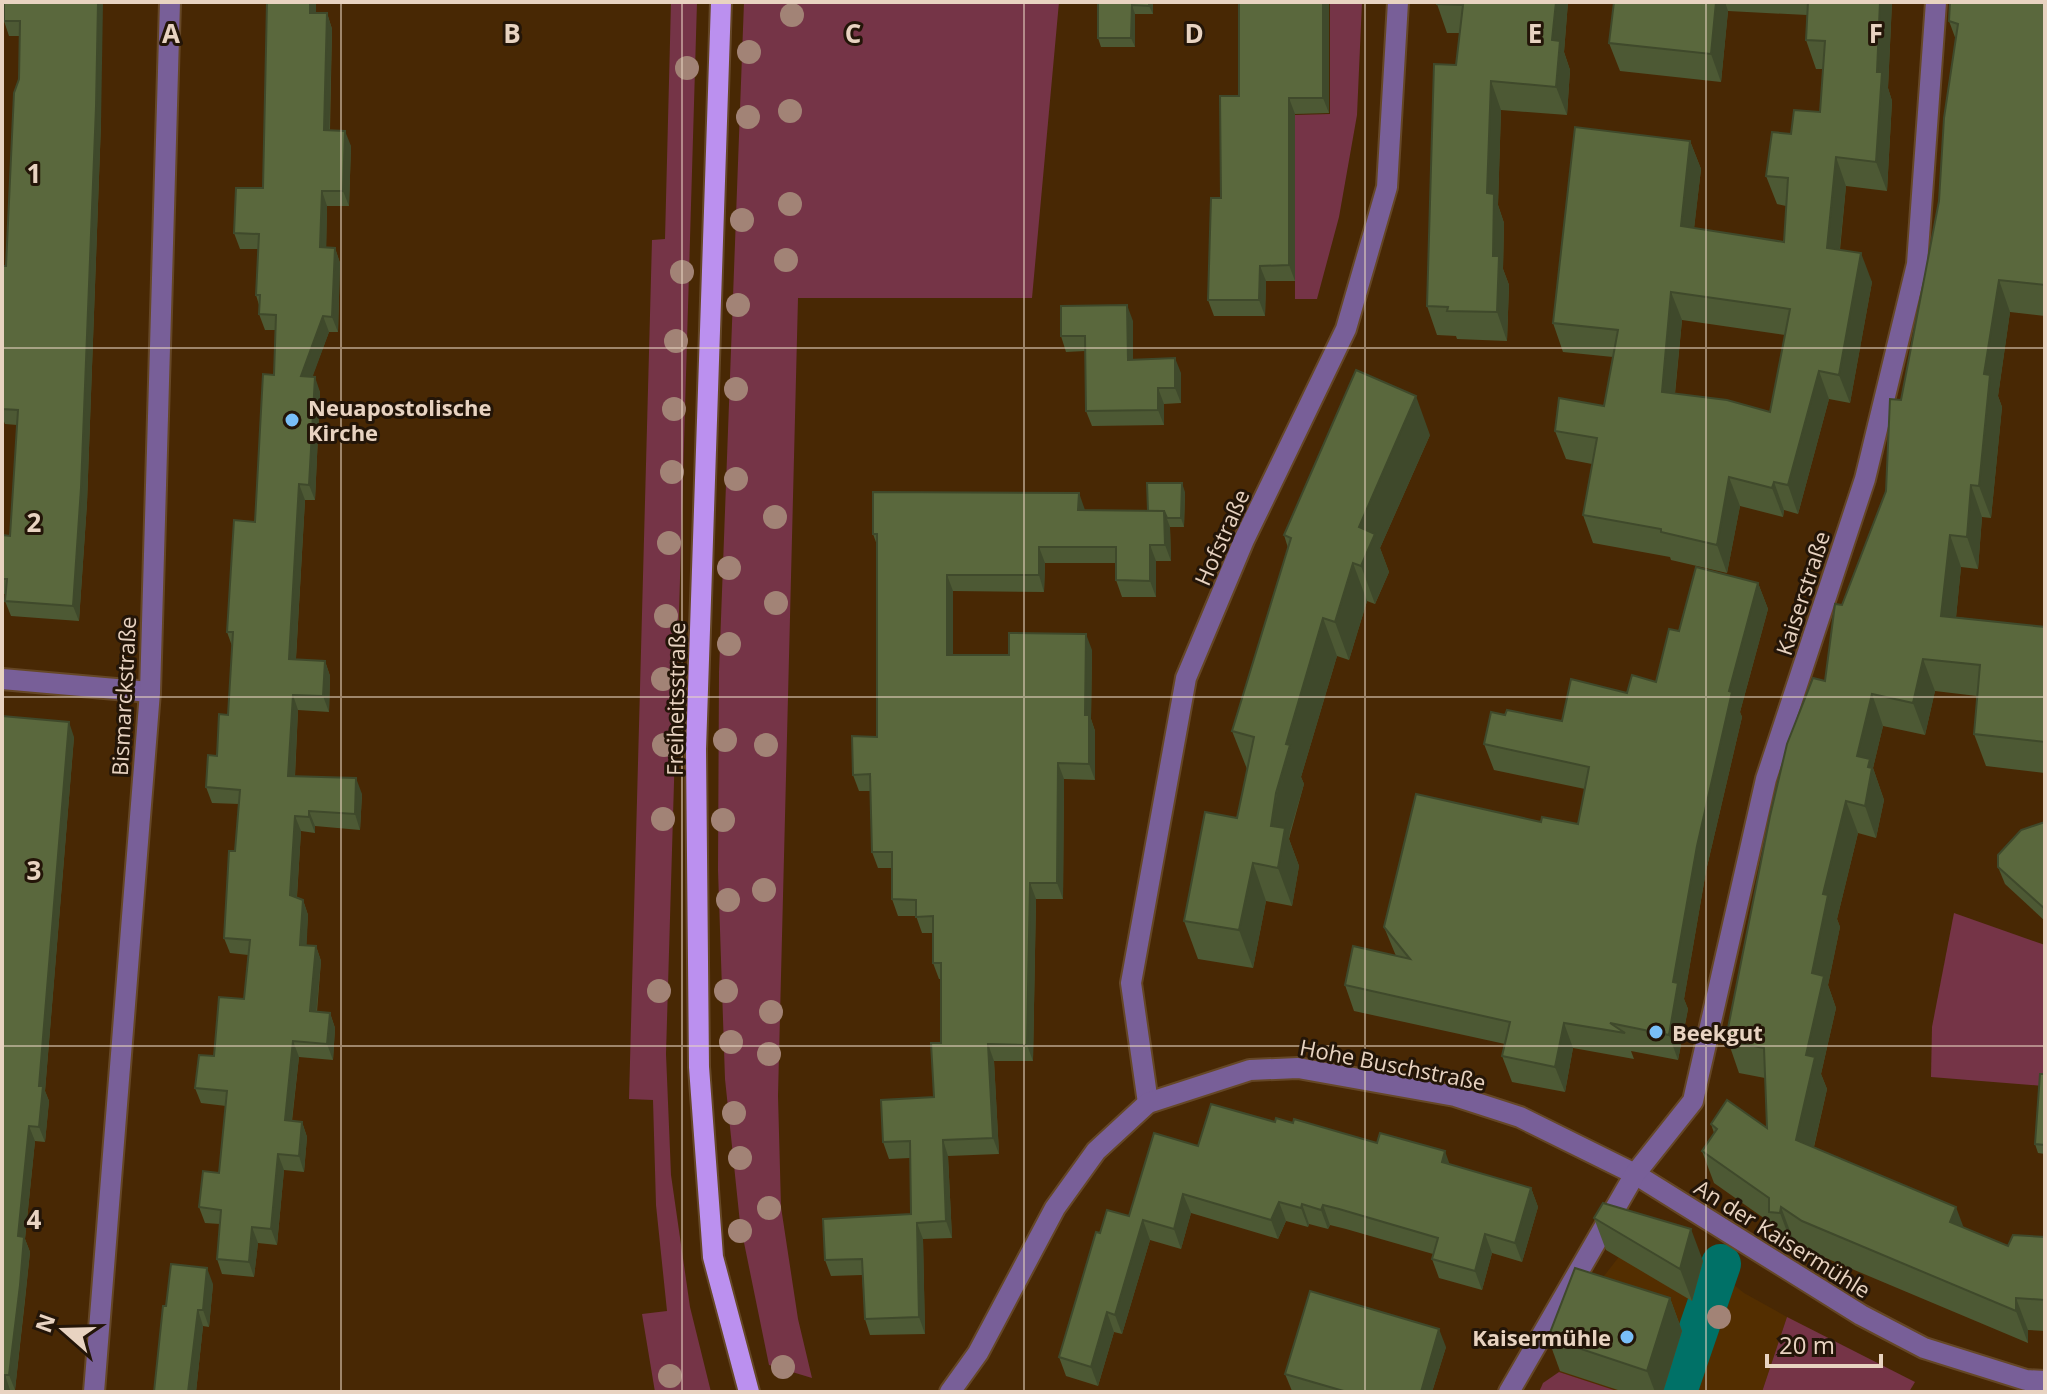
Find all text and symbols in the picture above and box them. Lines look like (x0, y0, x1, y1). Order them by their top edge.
text: A (162, 15, 180, 51)
text: B (503, 15, 521, 51)
text: C (845, 15, 861, 51)
text: D (1184, 15, 1204, 51)
text: E (1528, 15, 1542, 51)
text: F (1869, 15, 1883, 51)
text: 1 (27, 155, 41, 191)
place label: Neuapostolische Kirche (308, 392, 491, 447)
marker: Neuapostolische Kirche (283, 411, 301, 429)
street label: Hofstraße (1186, 484, 1256, 590)
text: 2 (27, 504, 42, 540)
street label: Kaiserstraße (1768, 527, 1836, 659)
street label: Bismarckstraße (104, 616, 142, 776)
street label: Freiheitsstraße (659, 622, 691, 776)
text: 3 (27, 852, 41, 888)
place label: Beekgut (1672, 1017, 1763, 1047)
marker: Beekgut (1647, 1023, 1665, 1041)
street label: Hohe Buschstraße (1297, 1031, 1489, 1097)
street label: An der Kaisermühle (1689, 1172, 1877, 1304)
text: 4 (27, 1201, 42, 1237)
north arrow (24, 1290, 104, 1370)
text: N (27, 1309, 61, 1336)
scale bar (1767, 1318, 1881, 1368)
place label: Kaisermühle (1472, 1322, 1611, 1352)
marker: Kaisermühle (1618, 1328, 1636, 1346)
text: 20 m (1779, 1328, 1835, 1361)

